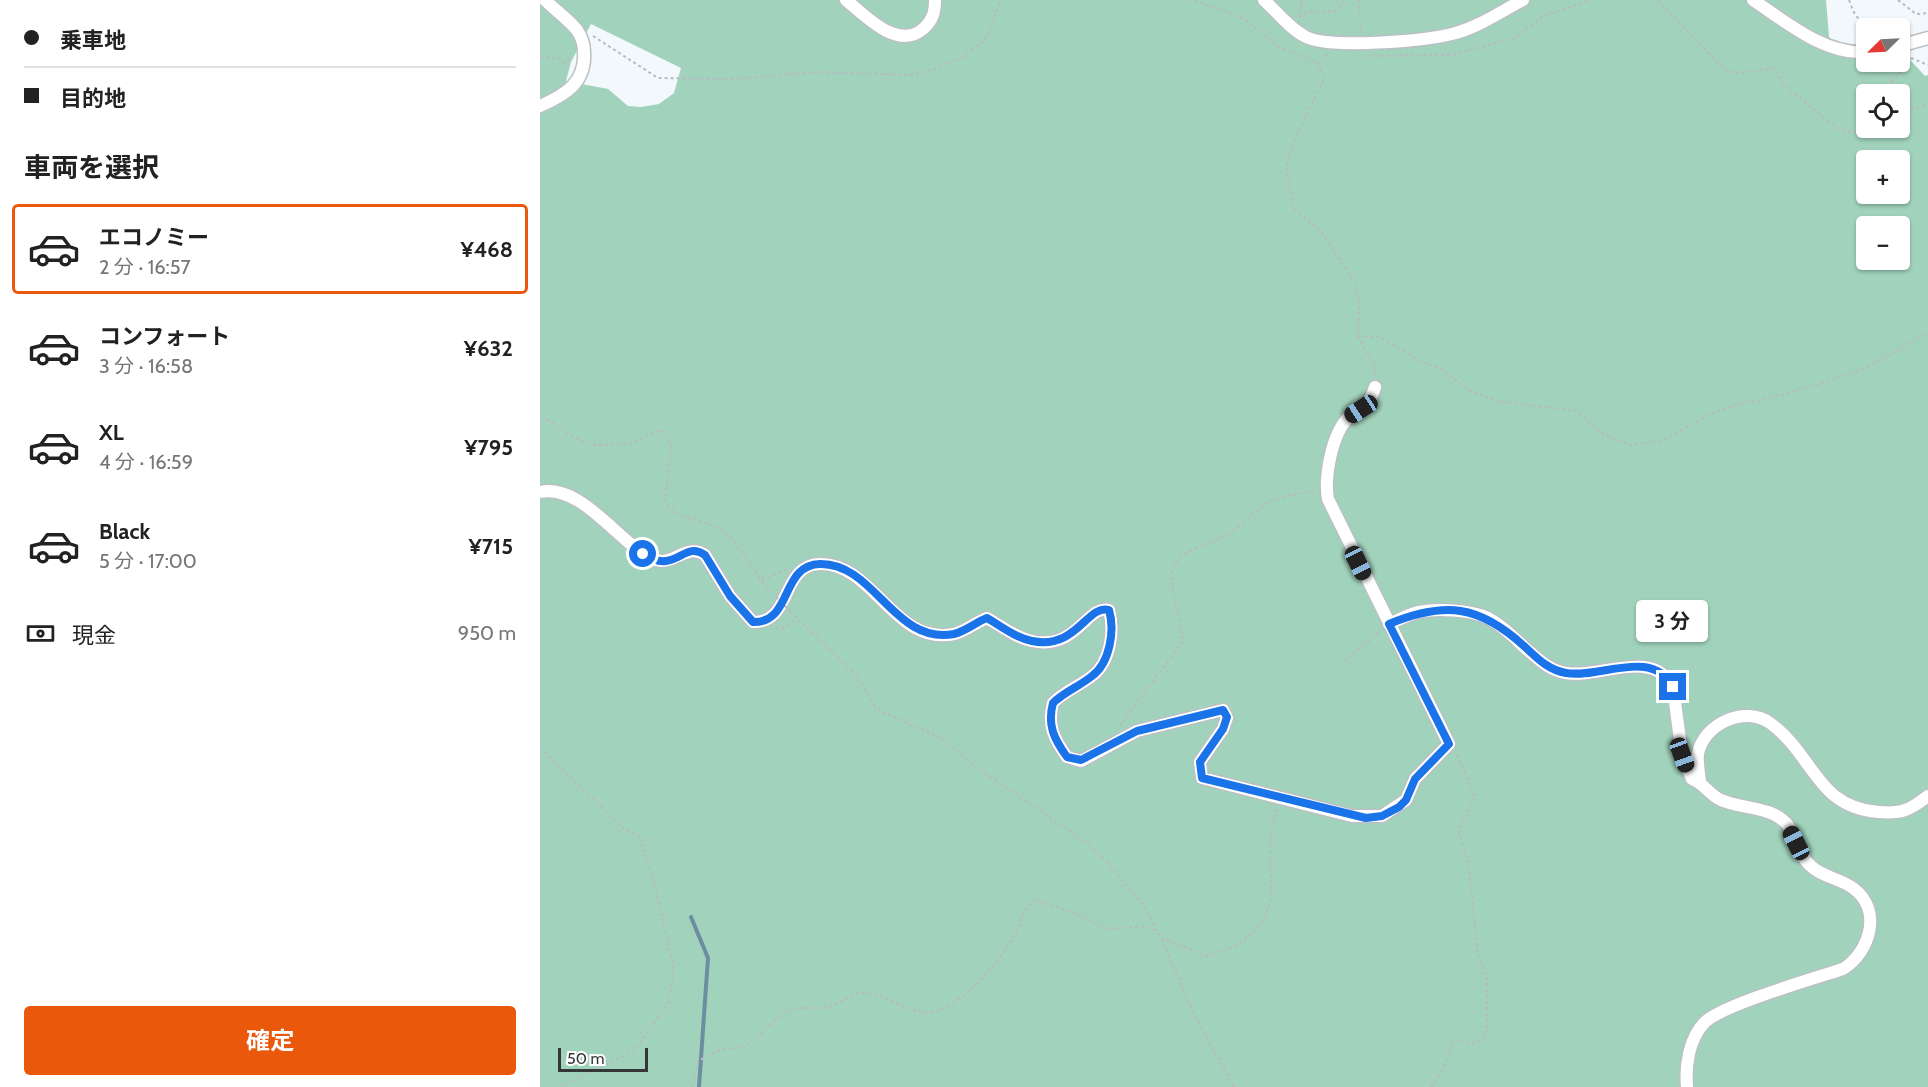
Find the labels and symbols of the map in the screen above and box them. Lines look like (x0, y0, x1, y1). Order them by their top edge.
north arrow (1856, 18, 1910, 72)
car (1341, 392, 1381, 426)
route start (629, 540, 656, 567)
car (1342, 543, 1374, 583)
callout: 3 分 (1637, 600, 1709, 642)
route end (1659, 673, 1686, 700)
car (1667, 735, 1697, 775)
car (1780, 823, 1812, 863)
scale bar (558, 1045, 648, 1072)

